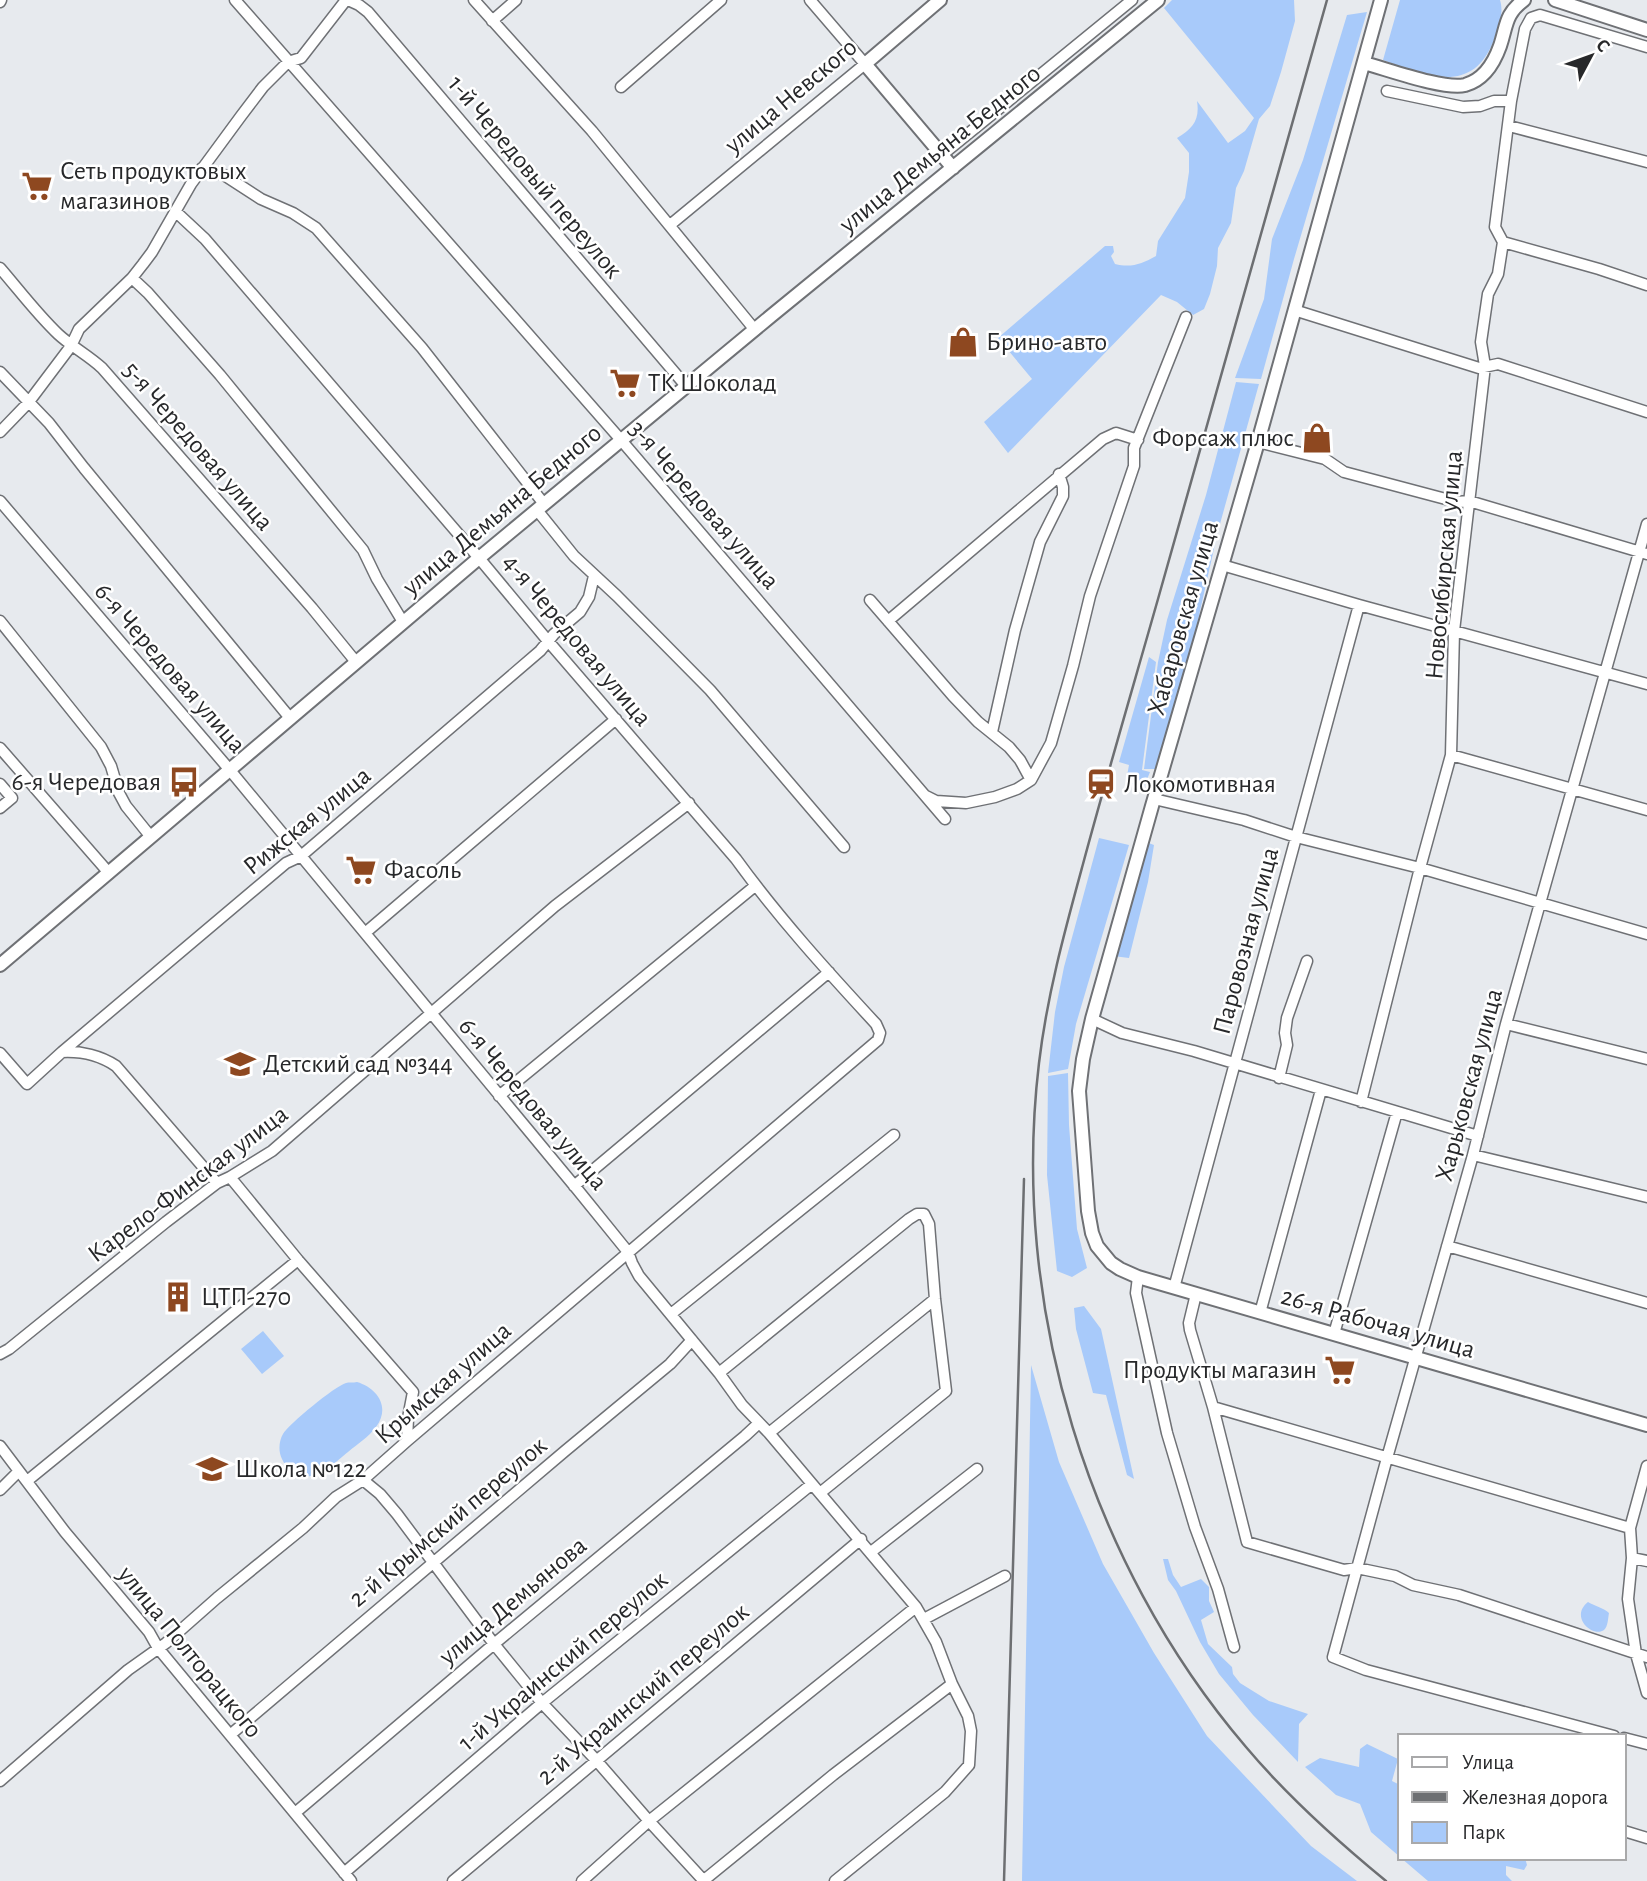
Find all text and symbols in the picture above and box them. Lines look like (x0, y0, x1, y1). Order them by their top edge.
north arrow (1556, 21, 1626, 91)
street label: улица Невского (719, 34, 862, 159)
text: С (1592, 36, 1613, 56)
street label: улица Демьяна Бедного (834, 60, 1045, 239)
street label: 1-й Чередовый переулок (443, 71, 627, 283)
place label: Сеть продуктовых магазинов (60, 158, 246, 214)
supermarket icon: Сеть продуктовых магазинов (20, 169, 54, 203)
shop icon: Брино-авто (946, 325, 980, 359)
place label: Брино-авто (986, 329, 1107, 355)
street label: 5-я Чередовая улица (118, 357, 278, 535)
supermarket icon: ТК Шоколад (608, 366, 642, 400)
place label: ТК Шоколад (648, 370, 777, 396)
street label: 3-я Чередовая улица (624, 416, 784, 594)
street label: улица Демьяна Бедного (397, 420, 606, 601)
shop icon: Форсаж плюс (1300, 421, 1334, 455)
place label: Форсаж плюс (1152, 425, 1294, 451)
street label: Новосибирская улица (1421, 449, 1467, 681)
street label: Хабаровская улица (1143, 518, 1223, 718)
street label: 4-я Чередовая улица (498, 549, 656, 731)
street label: 6-я Чередовая улица (89, 578, 251, 758)
street label: Рижская улица (238, 762, 376, 880)
bus stop icon: 6-я Чередовая (167, 765, 201, 799)
station icon: Локомотивная (1084, 767, 1118, 801)
place label: 6-я Чередовая (12, 769, 161, 795)
place label: Локомотивная (1124, 771, 1276, 797)
street label: Паровозная улица (1209, 844, 1284, 1037)
supermarket icon: Фасоль (344, 853, 378, 887)
place label: Фасоль (384, 857, 461, 883)
street label: Харьковская улица (1431, 986, 1507, 1184)
street label: 6-я Чередовая улица (454, 1013, 612, 1195)
school or university icon: Детский сад №344 (223, 1047, 257, 1081)
place label: Детский сад №344 (263, 1051, 453, 1077)
street label: Карело-Финская улица (83, 1100, 293, 1268)
building icon: ЦТП-270 (161, 1280, 195, 1314)
street label: 26-я Рабочая улица (1278, 1283, 1478, 1363)
place label: ЦТП-270 (201, 1284, 291, 1310)
street label: Крымская улица (370, 1317, 516, 1449)
supermarket icon: Продукты магазин (1323, 1353, 1357, 1387)
place label: Продукты магазин (1123, 1357, 1317, 1383)
street label: 2-й Крымский переулок (344, 1432, 552, 1612)
school or university icon: Школа №122 (195, 1452, 229, 1486)
place label: Школа №122 (235, 1456, 367, 1482)
street label: улица Демьянова (434, 1532, 592, 1671)
street label: улица Полторацкого (112, 1560, 267, 1743)
street label: 1-й Украинский переулок (454, 1566, 673, 1756)
street label: 2-й Украинский переулок (532, 1598, 754, 1790)
legend (1398, 1734, 1626, 1860)
text: Улица (1462, 1752, 1515, 1773)
text: Железная дорога (1462, 1787, 1609, 1808)
text: Парк (1462, 1822, 1506, 1843)

